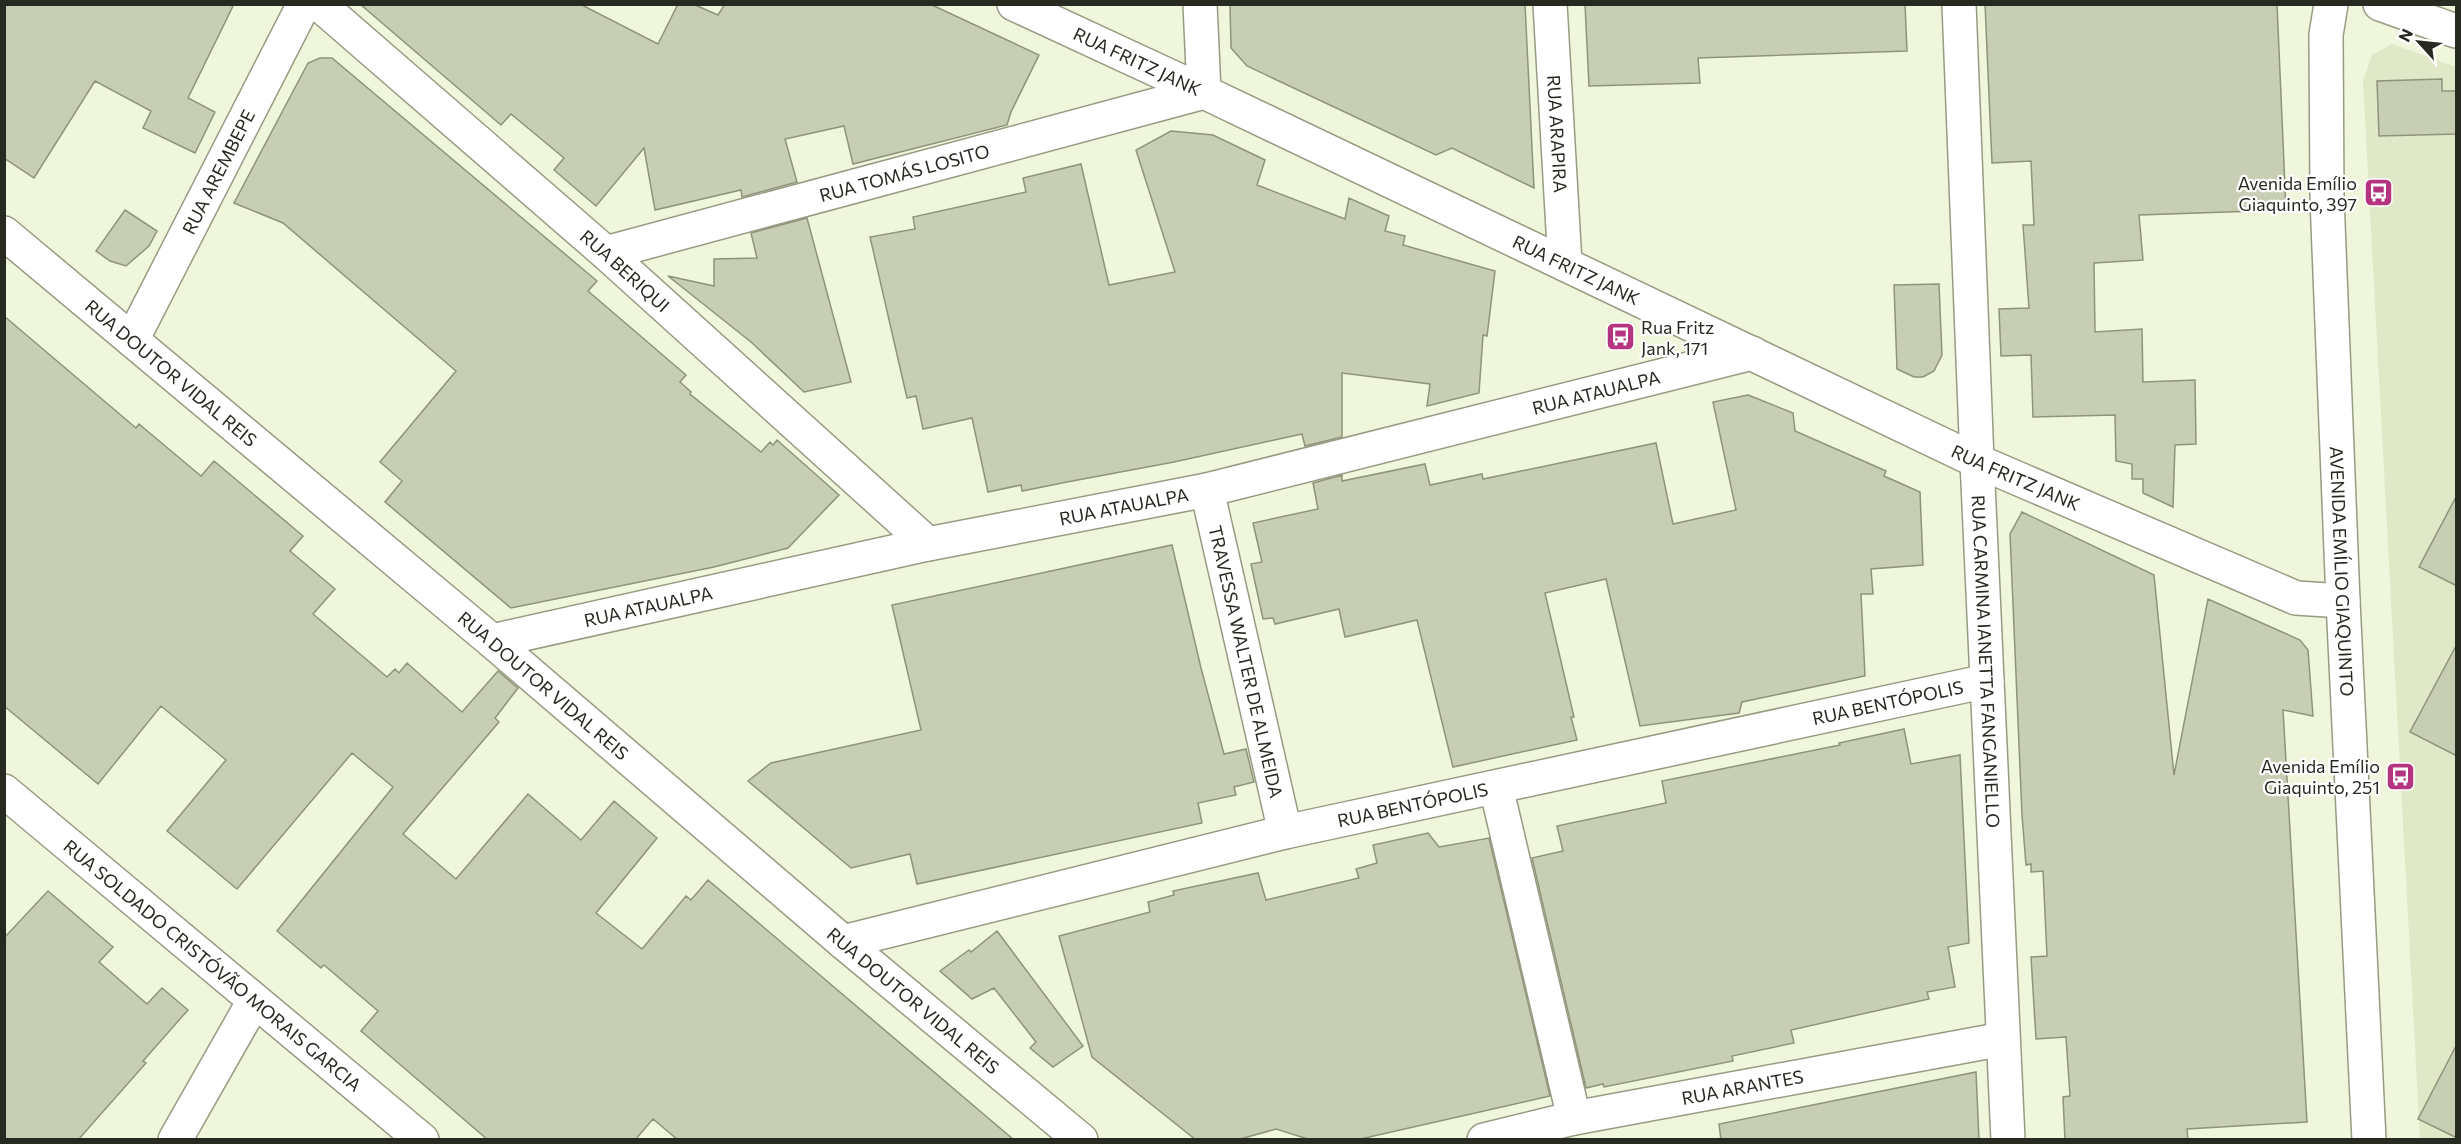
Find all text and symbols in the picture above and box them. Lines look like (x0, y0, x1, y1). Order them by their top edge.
north arrow (2389, 12, 2449, 72)
street label: RUA FRITZ JANK (1070, 22, 1205, 100)
text: N (2394, 25, 2416, 45)
street label: RUA ARAPIRA (1543, 74, 1572, 193)
street label: RUA AREMBEPE (177, 106, 259, 238)
street label: RUA TOMÁS LOSITO (817, 139, 992, 206)
place label: Avenida Emílio Giaquinto, 397 (2238, 172, 2357, 215)
bus stop icon: Avenida Emílio Giaquinto, 397 (2362, 177, 2394, 209)
street label: RUA BERIQUI (576, 225, 674, 316)
street label: RUA FRITZ JANK (1509, 230, 1643, 309)
street label: RUA DOUTOR VIDAL REIS (81, 295, 262, 451)
place label: Rua Fritz Jank, 171 (1641, 316, 1714, 359)
bus stop icon: Rua Fritz Jank, 171 (1604, 321, 1636, 353)
street label: RUA ATAUALPA (1530, 366, 1662, 419)
street label: RUA FRITZ JANK (1948, 439, 2083, 515)
street label: AVENIDA EMÍLIO GIAQUINTO (2326, 446, 2359, 697)
street label: RUA ATAUALPA (1057, 483, 1190, 529)
street label: RUA CARMINA IANETTA FANGANIELLO (1968, 494, 2005, 828)
street label: TRAVESSA WALTER DE ALMEIDA (1204, 523, 1288, 800)
street label: RUA ATAUALPA (582, 581, 715, 631)
street label: RUA DOUTOR VIDAL REIS (454, 606, 633, 764)
street label: RUA BENTÓPOLIS (1810, 675, 1965, 729)
place label: Avenida Emílio Giaquinto, 251 (2261, 755, 2380, 798)
bus stop icon: Avenida Emílio Giaquinto, 251 (2385, 760, 2417, 792)
street label: RUA BENTÓPOLIS (1335, 778, 1490, 831)
street label: RUA SOLDADO CRISTÓVÃO MORAIS GARCIA (60, 835, 366, 1096)
street label: RUA DOUTOR VIDAL REIS (823, 923, 1004, 1078)
street label: RUA ARANTES (1680, 1065, 1805, 1109)

